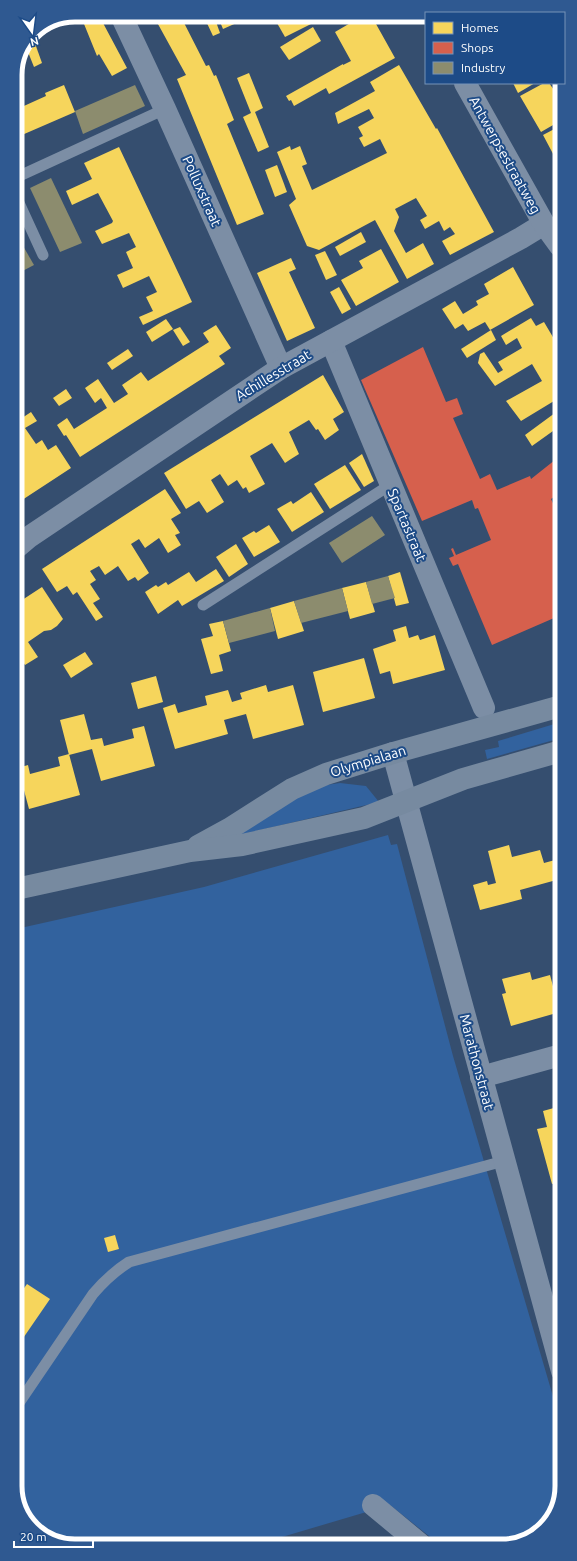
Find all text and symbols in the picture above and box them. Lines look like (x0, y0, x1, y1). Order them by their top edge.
north arrow (12, 12, 52, 52)
legend (425, 12, 565, 84)
text: Homes (461, 21, 499, 34)
text: N (29, 35, 40, 49)
text: Shops (461, 41, 493, 54)
text: Industry (461, 61, 506, 74)
street label: Antwerpsestraatweg (466, 93, 544, 217)
street label: Polluxstraat (179, 153, 225, 229)
street label: Achillesstraat (232, 346, 314, 404)
street label: Spartastraat (385, 486, 430, 564)
street label: Olympialaan (328, 742, 408, 780)
street label: Marathonstraat (457, 1012, 498, 1112)
scale bar (14, 1523, 93, 1549)
text: 20 m (20, 1530, 47, 1543)

